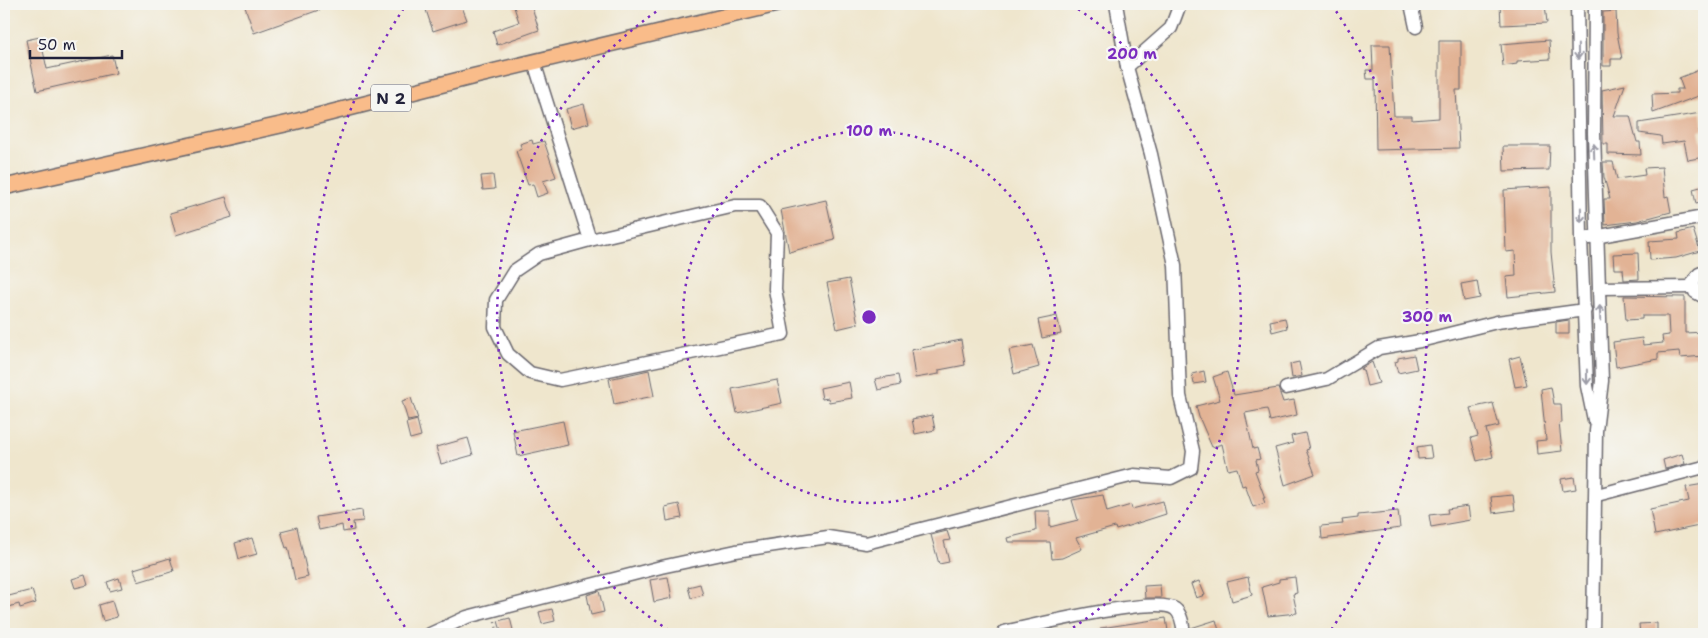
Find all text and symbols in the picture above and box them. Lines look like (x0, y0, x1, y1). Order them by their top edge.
scale bar (30, 28, 122, 60)
text: 50 m (38, 35, 76, 55)
text: 200 m (1107, 44, 1157, 64)
one-way arrow (1573, 44, 1583, 60)
road number: N 2 (371, 85, 411, 112)
text: 100 m (846, 121, 892, 141)
one-way arrow (1590, 143, 1599, 159)
one-way arrow (1576, 206, 1586, 223)
one-way arrow (1595, 305, 1605, 322)
text: 300 m (1402, 307, 1452, 327)
centre of rings (860, 308, 878, 326)
one-way arrow (1582, 369, 1591, 385)

